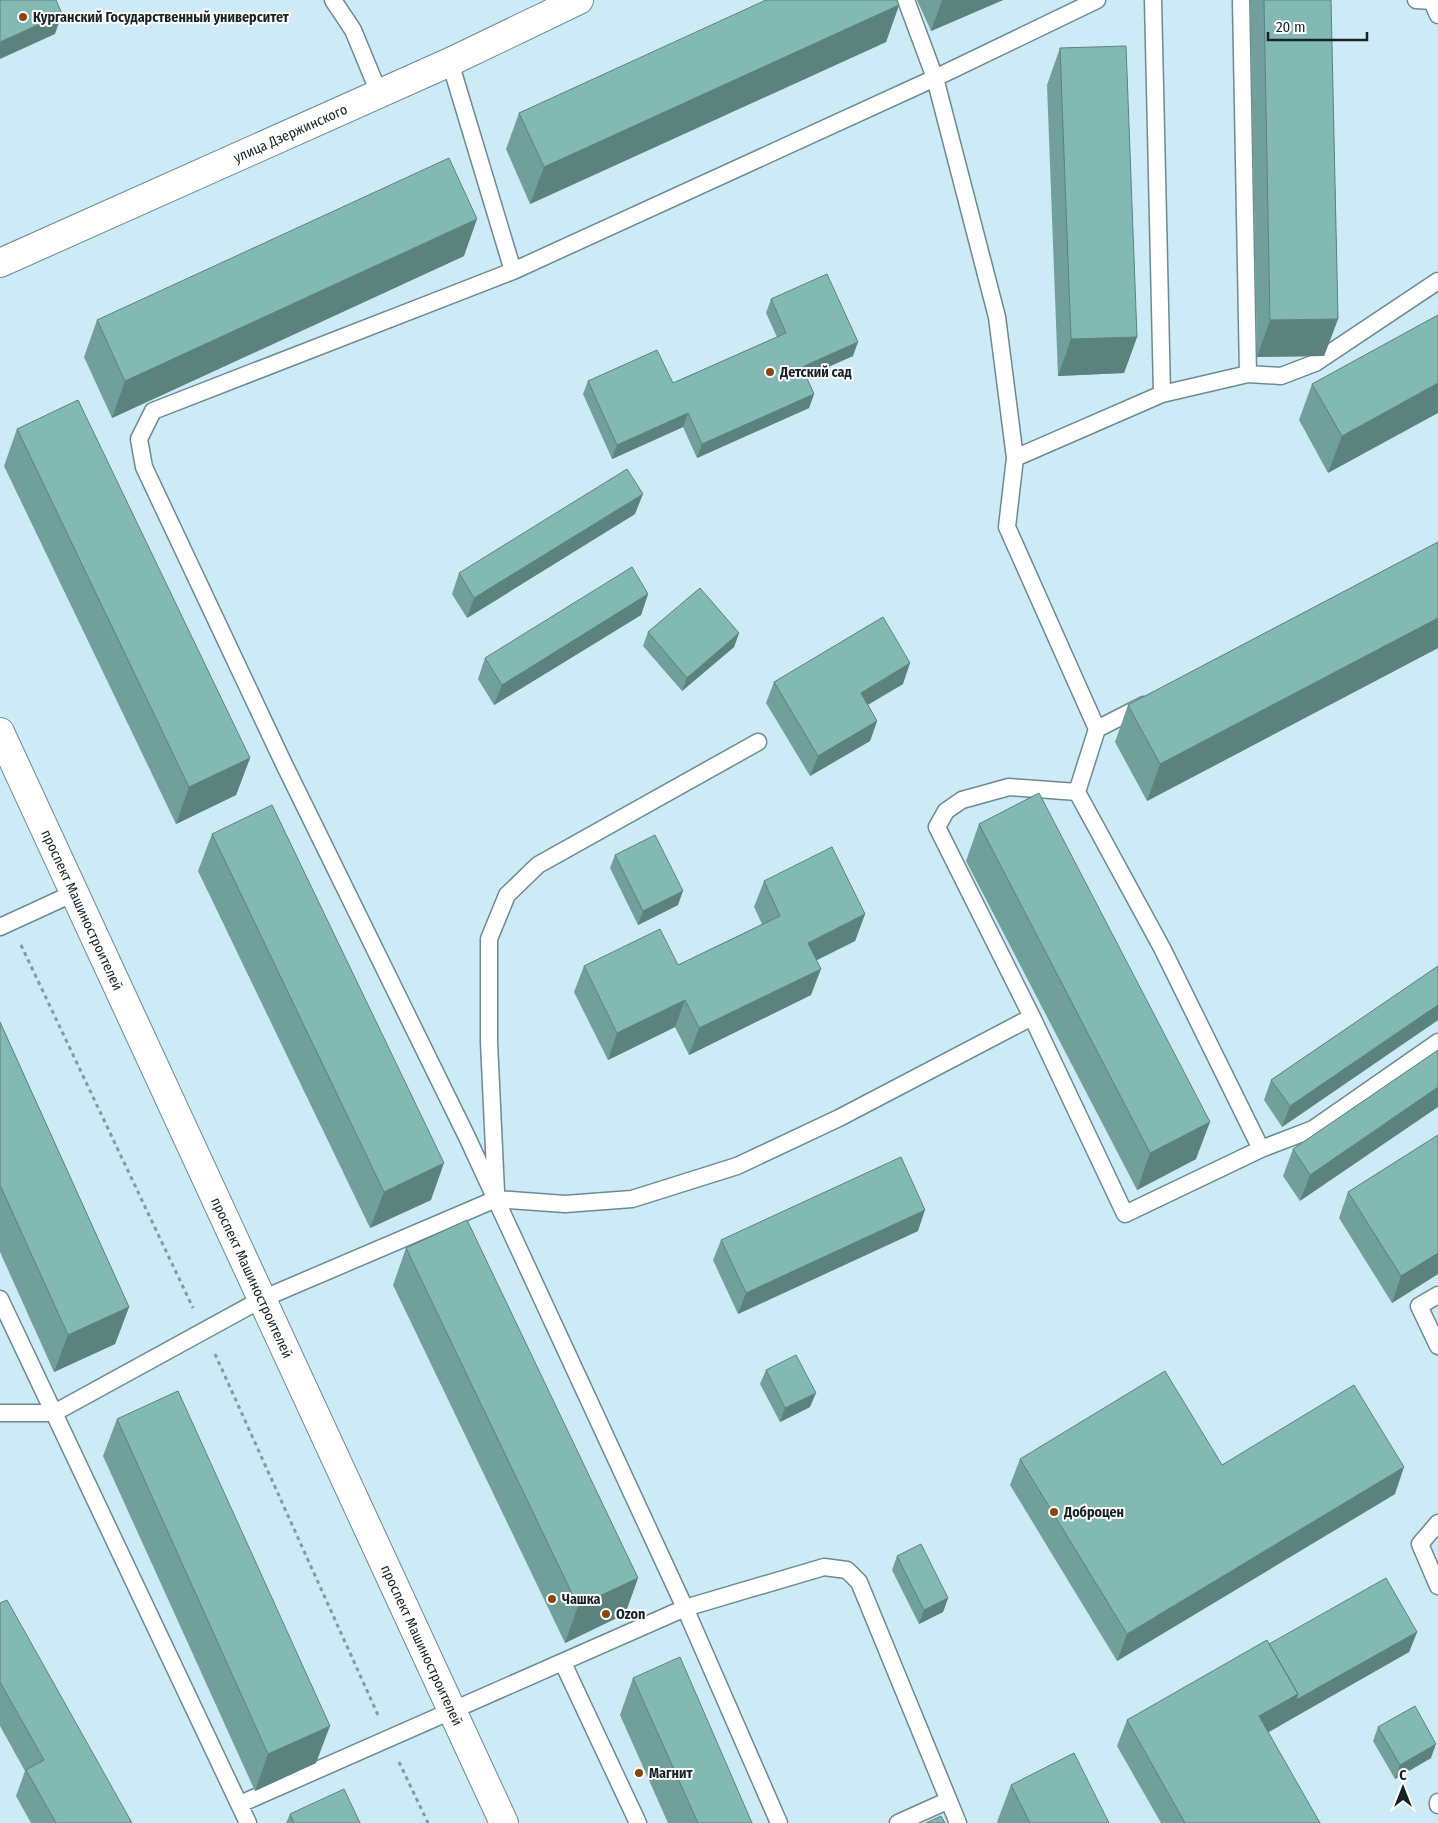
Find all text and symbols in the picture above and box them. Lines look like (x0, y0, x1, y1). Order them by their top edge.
place label: Курганский Государственный университет (33, 9, 290, 26)
scale bar (1268, 10, 1367, 42)
marker: Курганский Государственный университет (17, 11, 29, 23)
text: 20 m (1276, 18, 1306, 36)
street label: улица Дзержинского (231, 101, 350, 167)
place label: Детский сад (779, 364, 852, 381)
marker: Детский сад (764, 366, 776, 378)
street label: проспект Машиностроителей (37, 827, 126, 993)
street label: проспект Машиностроителей (207, 1195, 296, 1361)
place label: Доброцен (1063, 1504, 1124, 1521)
marker: Доброцен (1048, 1506, 1060, 1518)
street label: проспект Машиностроителей (377, 1562, 466, 1729)
place label: Чашка (562, 1591, 601, 1608)
marker: Чашка (546, 1593, 558, 1605)
place label: Ozon (616, 1606, 645, 1623)
marker: Ozon (600, 1608, 612, 1620)
north arrow (1378, 1763, 1428, 1813)
place label: Магнит (649, 1765, 693, 1782)
marker: Магнит (633, 1767, 645, 1779)
text: С (1399, 1767, 1407, 1784)

